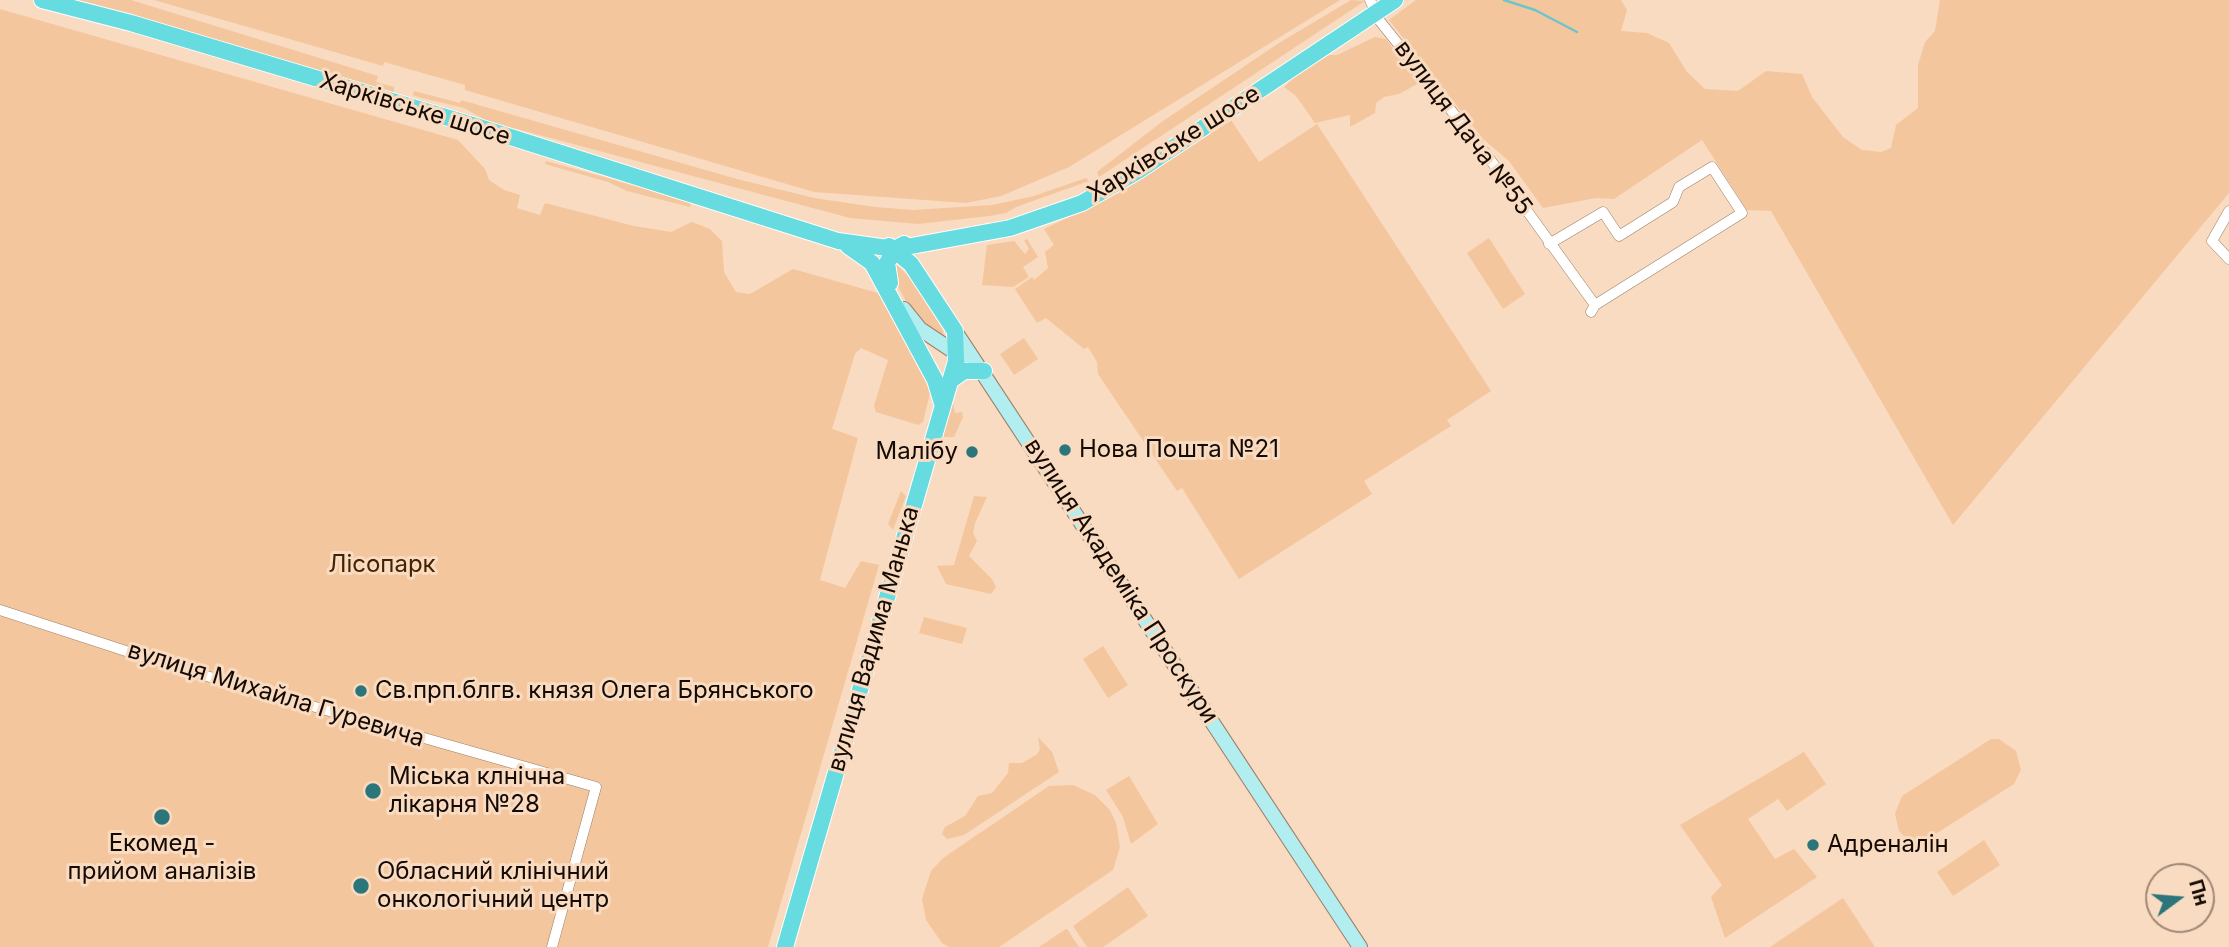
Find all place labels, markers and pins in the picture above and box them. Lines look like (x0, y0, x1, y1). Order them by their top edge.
place label: Нова Пошта №21 (1079, 436, 1279, 464)
place label: Малібу (876, 438, 958, 466)
marker: Нова Пошта №21 (1057, 442, 1073, 458)
marker: Малібу (964, 444, 980, 460)
place label: Cв.прп.блгв. князя Олега Брянського (375, 677, 814, 705)
marker: Cв.прп.блгв. князя Олега Брянського (353, 683, 369, 699)
place label: Міська клнічна лікарня №28 (389, 763, 565, 819)
marker: Міська клнічна лікарня №28 (363, 781, 383, 801)
marker: Екомед - прийом аналізів (152, 807, 172, 827)
place label: Екомед - прийом аналізів (68, 830, 256, 886)
place label: Адреналін (1827, 831, 1949, 859)
marker: Адреналін (1805, 837, 1821, 853)
place label: Обласний клінічний онкологічний центр (377, 858, 609, 914)
marker: Обласний клінічний онкологічний центр (351, 876, 371, 896)

